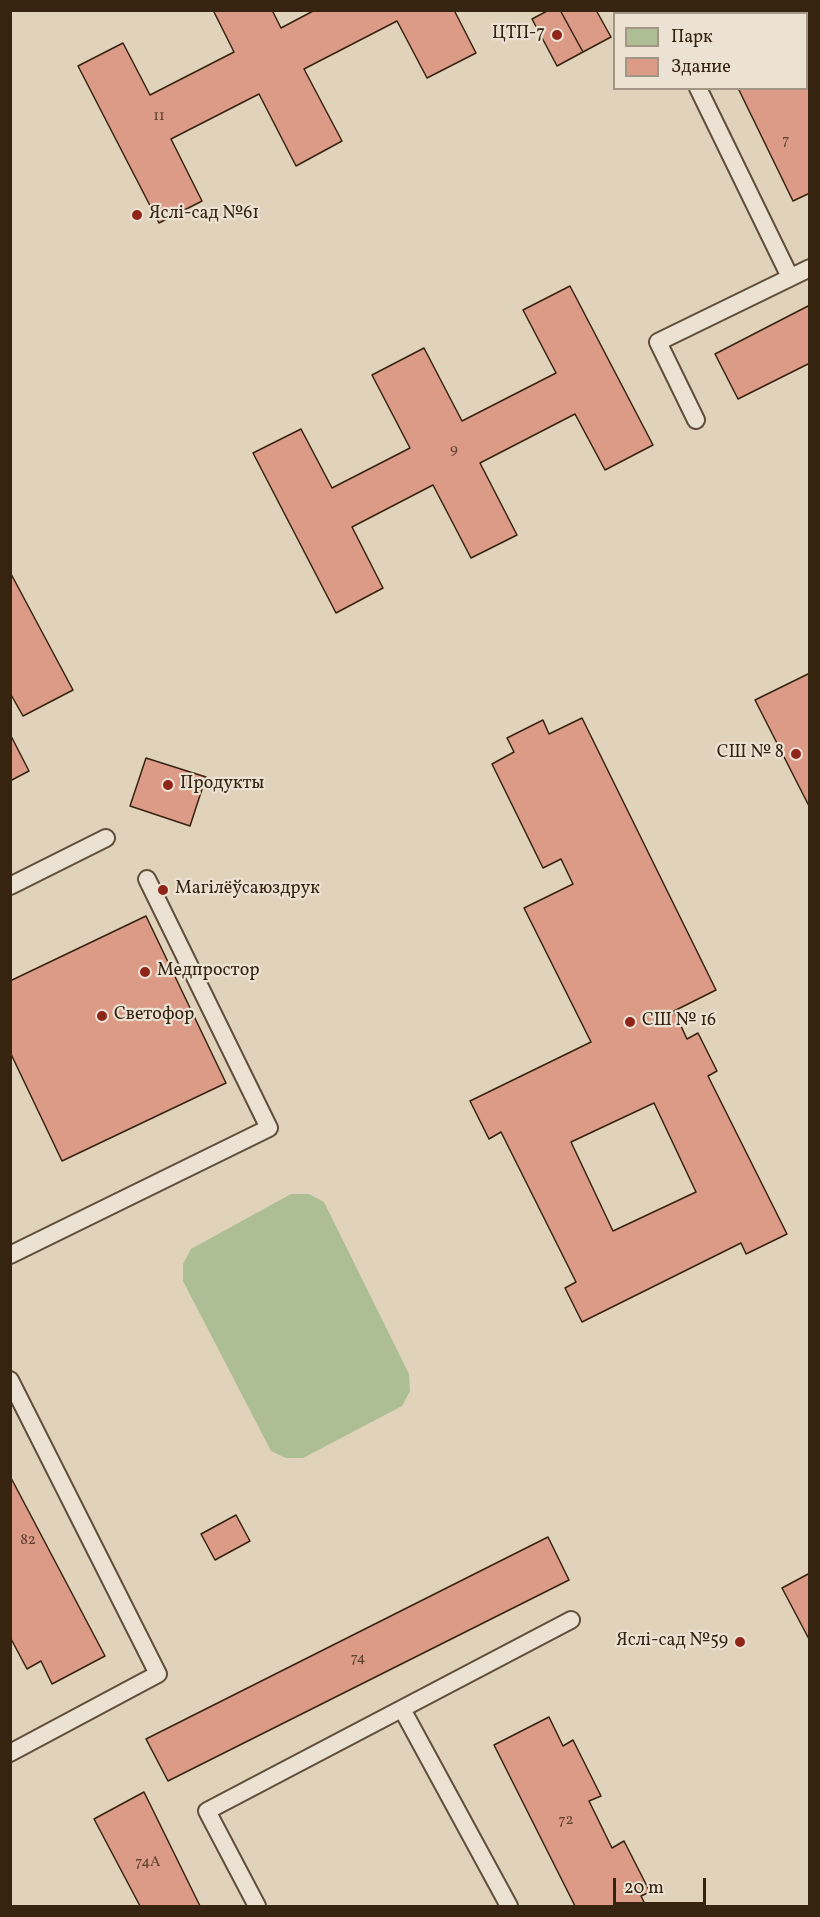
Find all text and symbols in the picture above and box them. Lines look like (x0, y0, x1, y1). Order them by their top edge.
legend (613, 12, 808, 90)
place label: ЦТП-7 (492, 24, 545, 46)
text: Парк (671, 25, 713, 50)
marker: ЦТП-7 (550, 28, 564, 42)
text: Здание (671, 55, 731, 80)
house number: 11 (153, 108, 165, 126)
house number: 7 (782, 132, 790, 150)
place label: Яслі-сад №61 (149, 204, 259, 226)
marker: Яслі-сад №61 (130, 208, 144, 222)
house number: 9 (450, 441, 458, 459)
place label: СШ № 8 (717, 743, 784, 765)
marker: СШ № 8 (789, 747, 803, 761)
place label: Продукты (180, 774, 264, 796)
marker: Продукты (161, 778, 175, 792)
place label: Магілёўсаюздрук (175, 879, 320, 901)
marker: Магілёўсаюздрук (156, 883, 170, 897)
place label: Медпростор (157, 961, 260, 983)
marker: Медпростор (138, 965, 152, 979)
place label: Светофор (114, 1005, 194, 1027)
marker: Светофор (95, 1009, 109, 1023)
place label: СШ № 16 (642, 1011, 716, 1033)
marker: СШ № 16 (623, 1015, 637, 1029)
house number: 82 (20, 1532, 36, 1550)
place label: Яслі-сад №59 (616, 1631, 728, 1653)
marker: Яслі-сад №59 (733, 1635, 747, 1649)
house number: 74 (351, 1650, 365, 1668)
house number: 72 (558, 1812, 574, 1830)
house number: 74А (135, 1854, 161, 1872)
scale bar (616, 1866, 709, 1904)
text: 20 m (624, 1876, 664, 1901)

